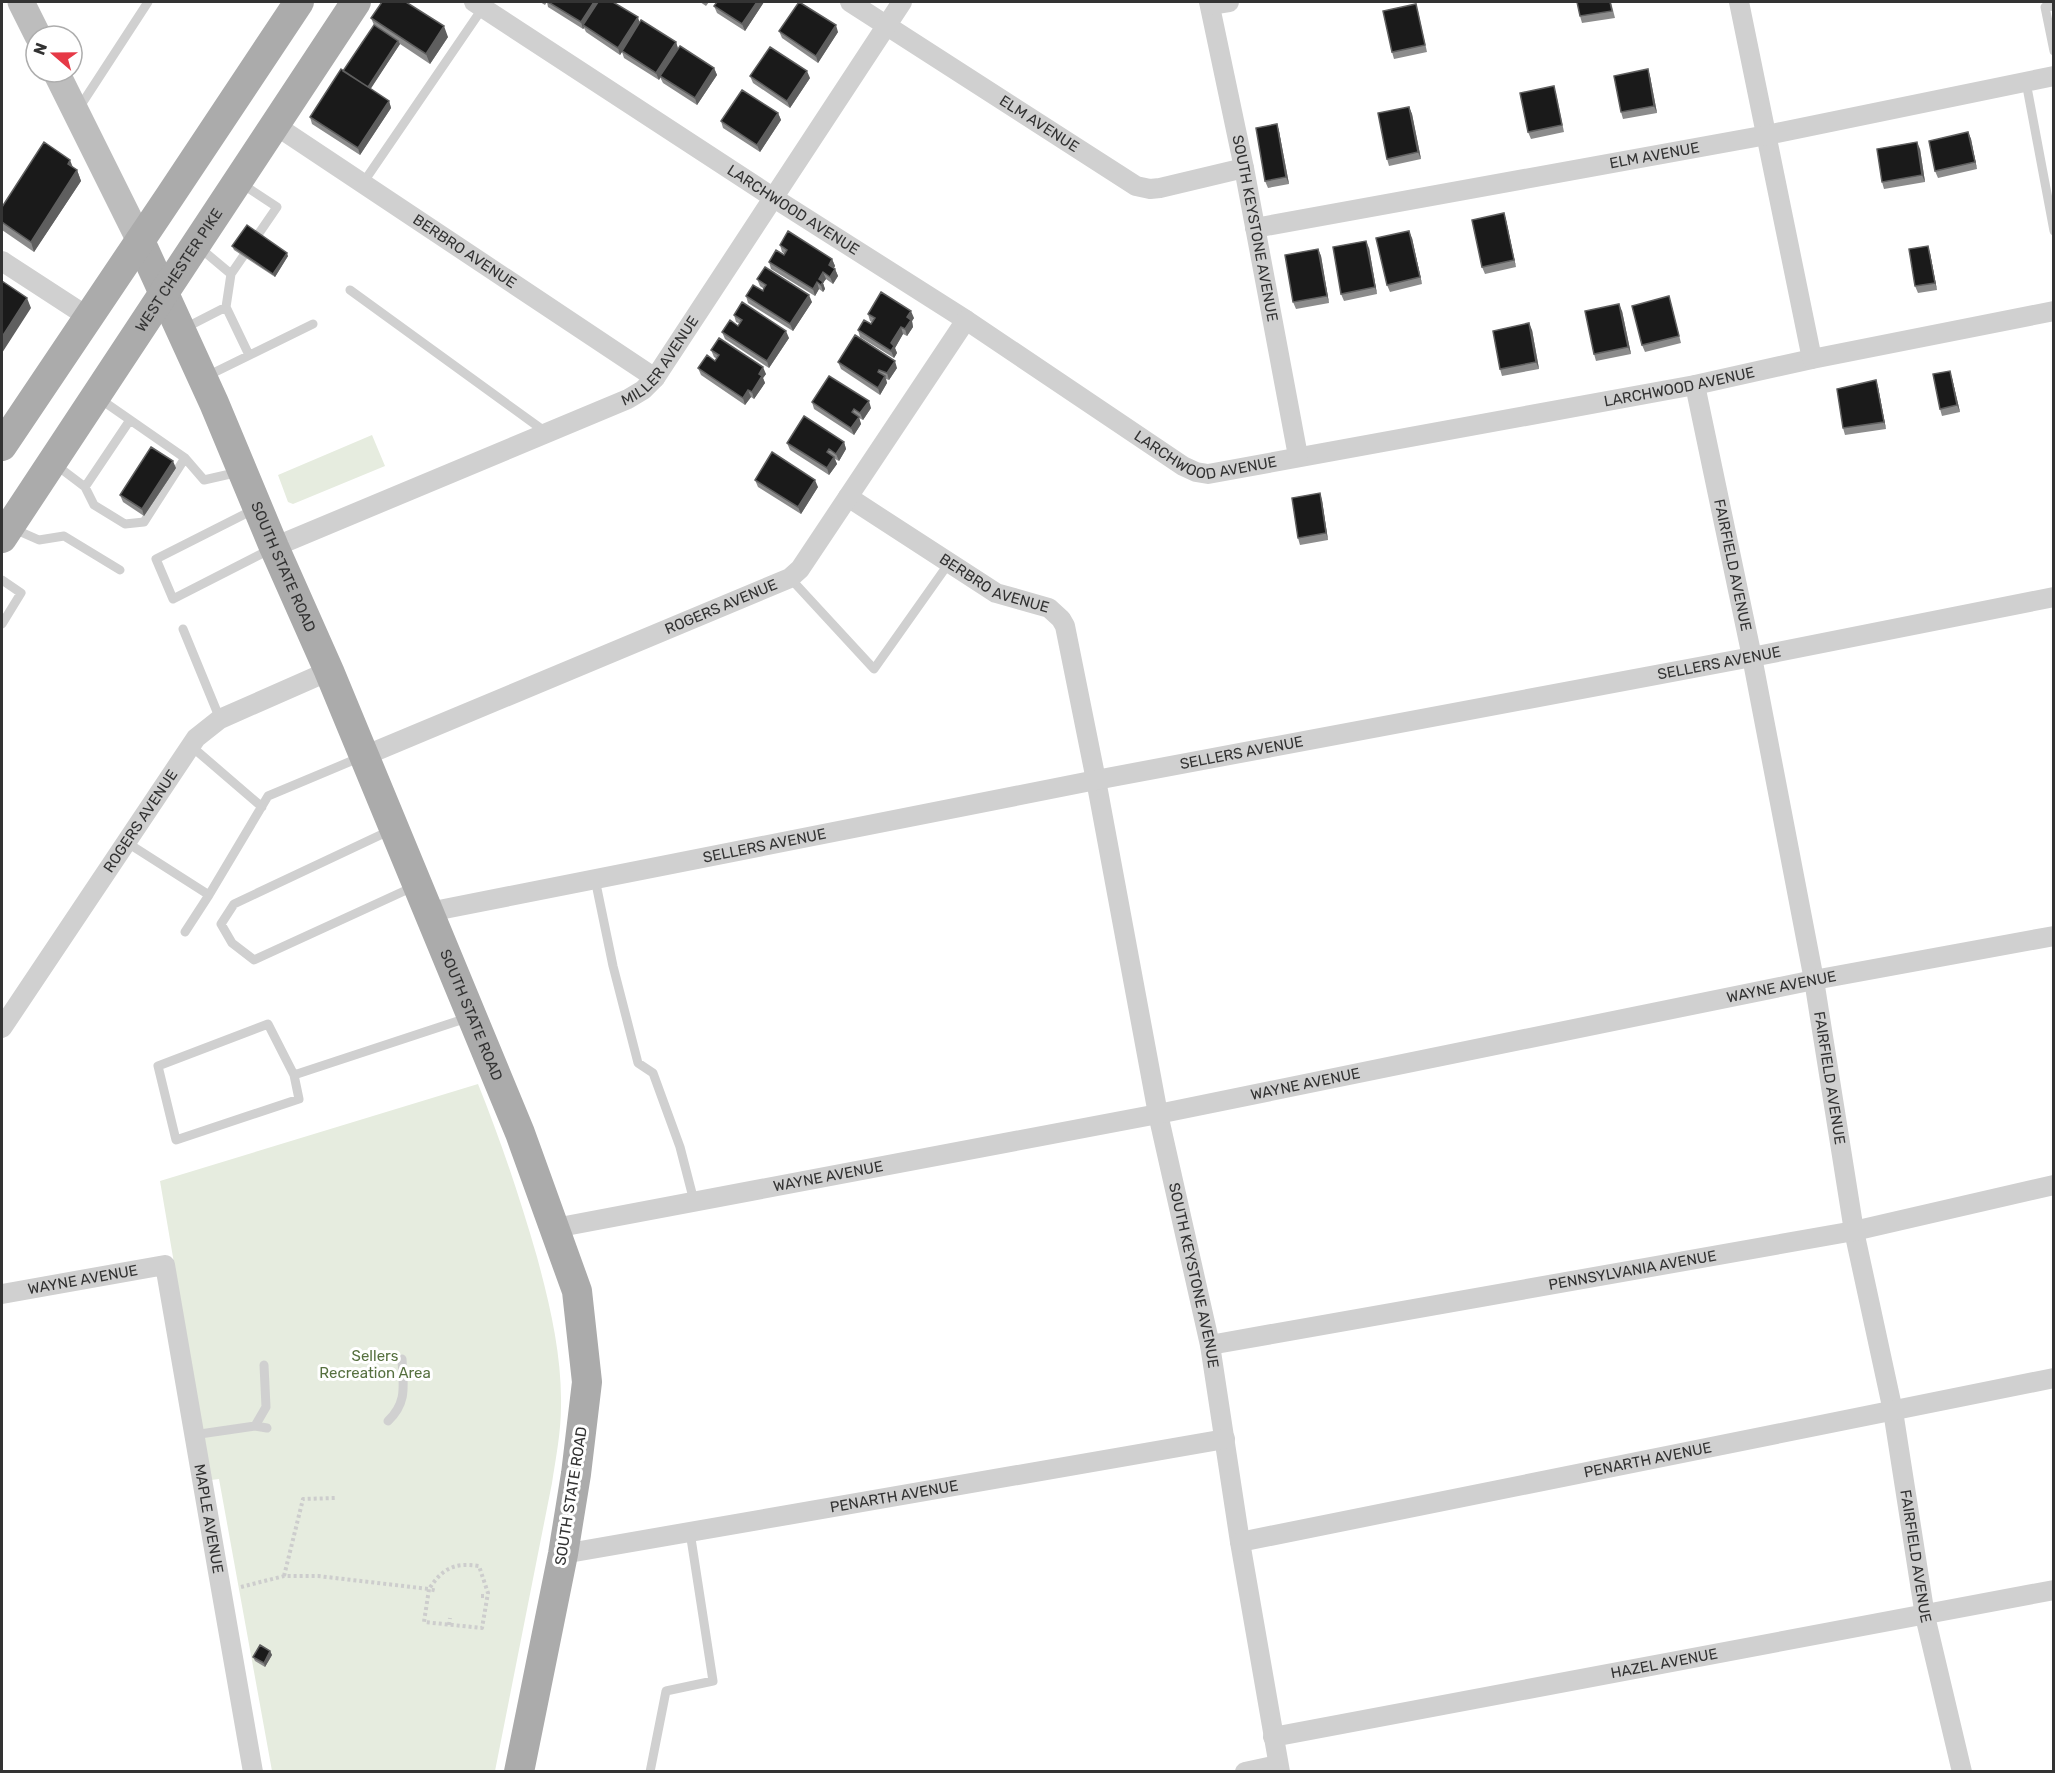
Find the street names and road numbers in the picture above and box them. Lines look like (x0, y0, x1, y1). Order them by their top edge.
street label: ELM AVENUE (996, 92, 1082, 156)
street label: SOUTH KEYSTONE AVENUE (1228, 133, 1282, 323)
street label: ELM AVENUE (1608, 138, 1701, 172)
street label: LARCHWOOD AVENUE (724, 161, 863, 259)
street label: WEST CHESTER PIKE (132, 205, 226, 335)
street label: BERBRO AVENUE (410, 210, 520, 292)
street label: MILLER AVENUE (619, 312, 702, 410)
street label: LARCHWOOD AVENUE (1602, 363, 1756, 410)
street label: LARCHWOOD AVENUE (1131, 427, 1278, 483)
street label: FAIRFIELD AVENUE (1710, 497, 1755, 633)
street label: SOUTH STATE ROAD (247, 499, 320, 635)
street label: BERBRO AVENUE (936, 550, 1051, 617)
street label: ROGERS AVENUE (662, 575, 780, 638)
street label: SELLERS AVENUE (1656, 642, 1782, 684)
street label: SELLERS AVENUE (1178, 732, 1305, 773)
street label: ROGERS AVENUE (100, 766, 181, 876)
street label: SELLERS AVENUE (701, 825, 828, 867)
street label: SOUTH STATE ROAD (436, 947, 506, 1083)
street label: WAYNE AVENUE (1725, 967, 1838, 1007)
street label: FAIRFIELD AVENUE (1810, 1010, 1849, 1146)
street label: WAYNE AVENUE (1249, 1064, 1362, 1104)
street label: WAYNE AVENUE (772, 1157, 885, 1196)
street label: SOUTH KEYSTONE AVENUE (1165, 1181, 1222, 1369)
street label: PENNSYLVANIA AVENUE (1547, 1247, 1718, 1294)
street label: WAYNE AVENUE (26, 1261, 139, 1298)
street label: SOUTH STATE ROAD (551, 1425, 591, 1567)
street label: PENARTH AVENUE (1582, 1438, 1713, 1481)
street label: MAPLE AVENUE (190, 1463, 227, 1575)
street label: PENARTH AVENUE (828, 1477, 960, 1516)
street label: FAIRFIELD AVENUE (1896, 1488, 1935, 1625)
street label: HAZEL AVENUE (1609, 1644, 1719, 1682)

